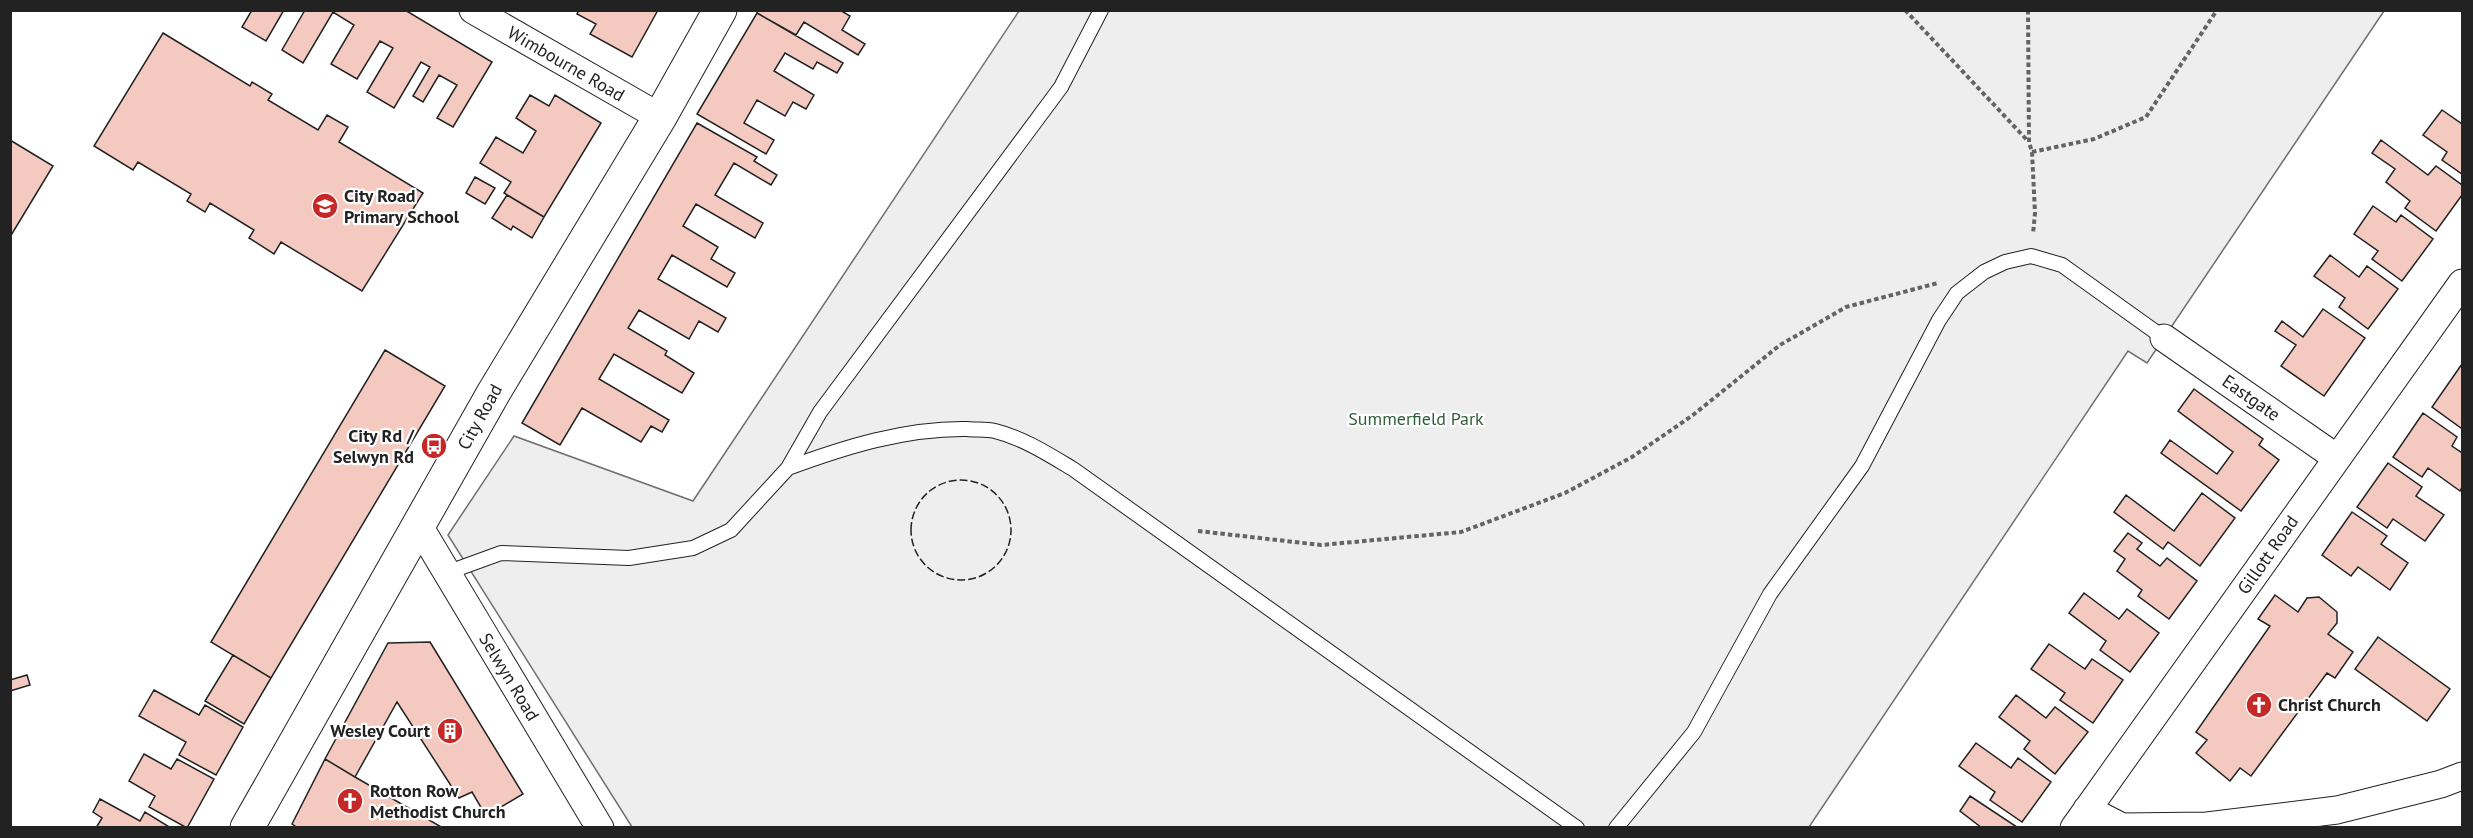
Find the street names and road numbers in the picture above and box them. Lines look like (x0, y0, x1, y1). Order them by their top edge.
street label: Wimbourne Road (504, 21, 629, 106)
street label: Eastgate (2218, 369, 2285, 426)
street label: City Road (452, 380, 507, 454)
street label: Gillott Road (2232, 511, 2303, 599)
street label: Selwyn Road (474, 629, 545, 725)

